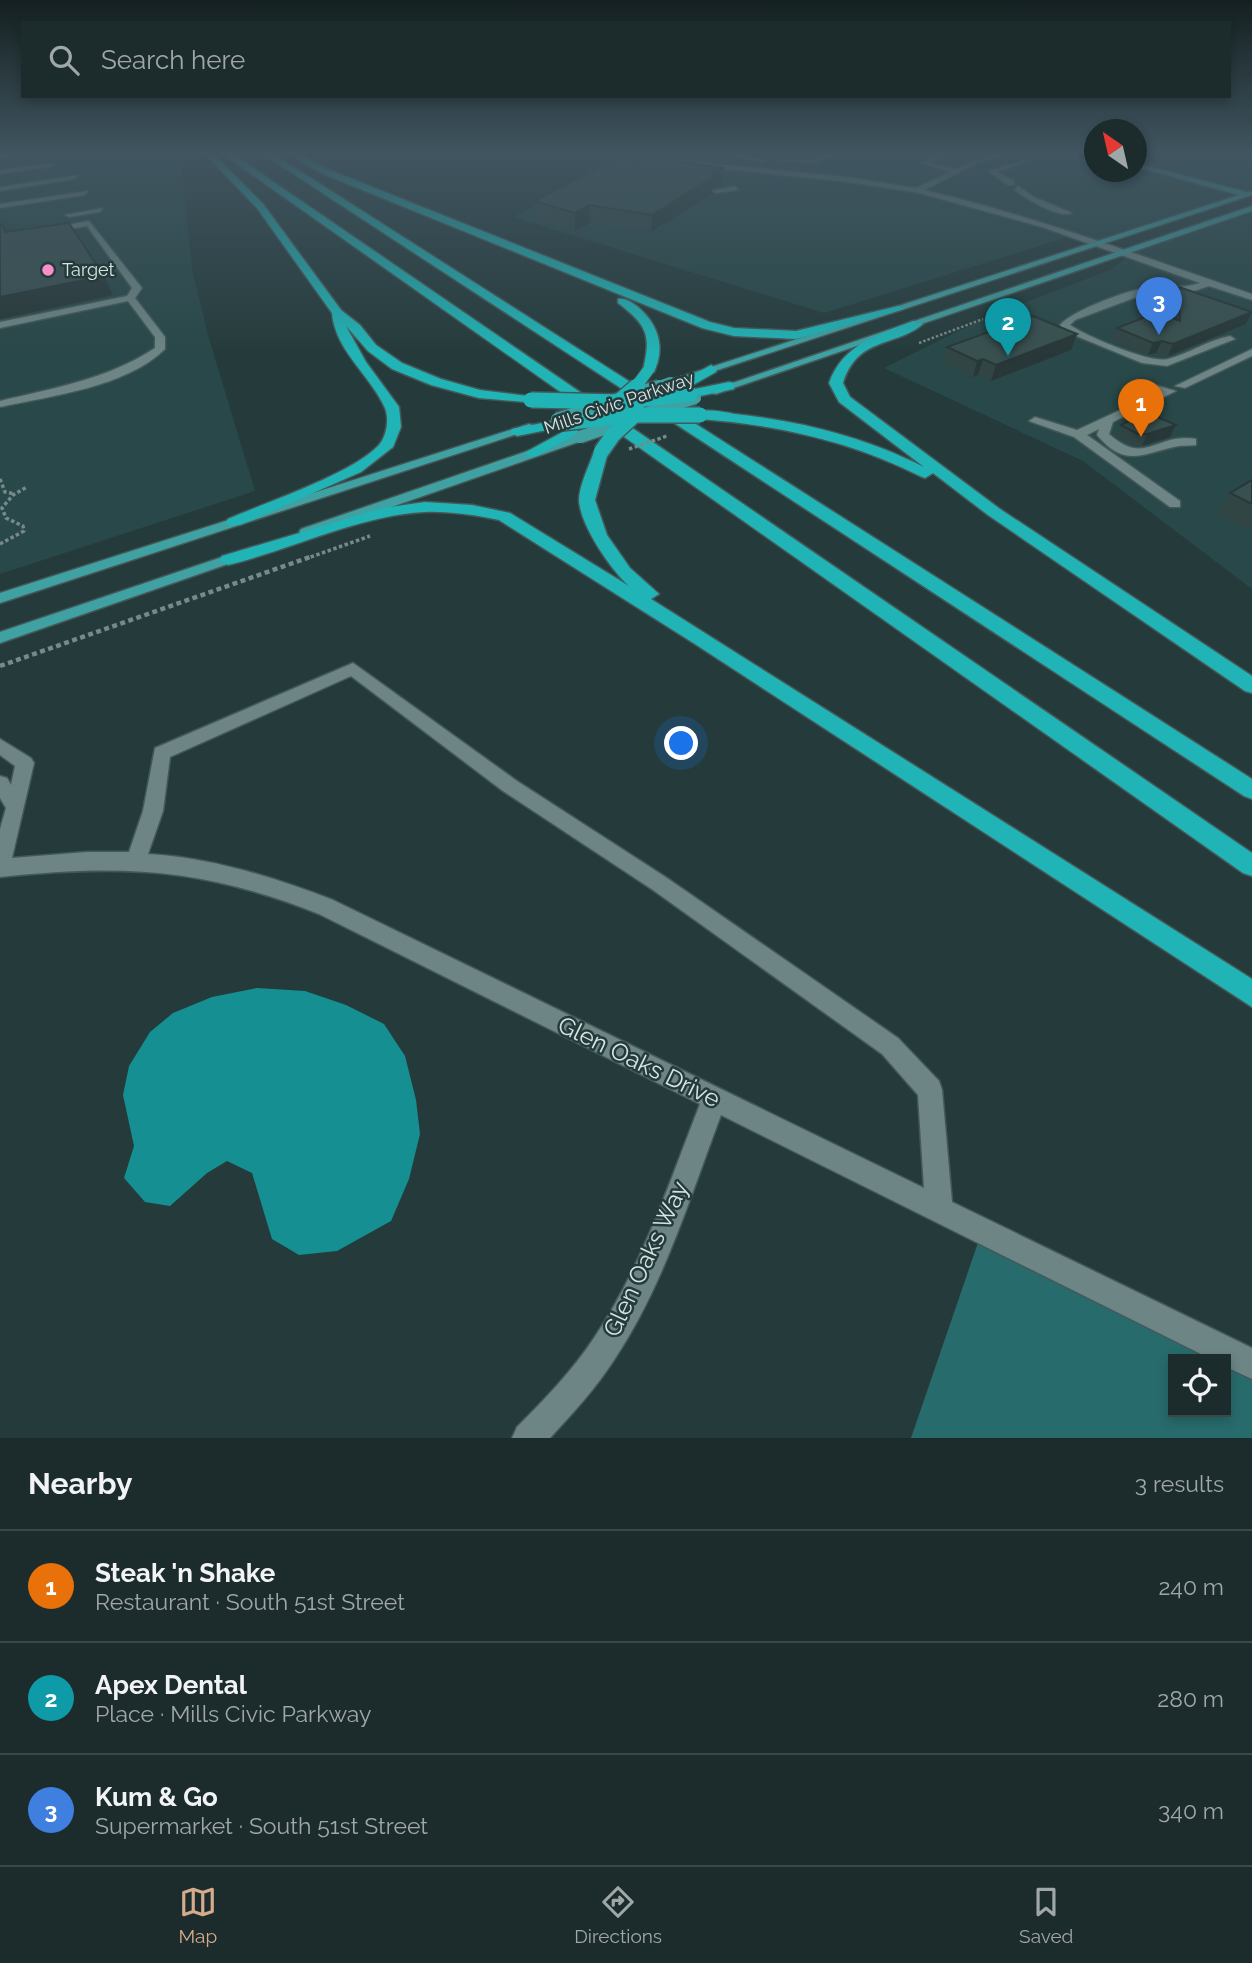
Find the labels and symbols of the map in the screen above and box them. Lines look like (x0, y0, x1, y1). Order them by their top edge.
north arrow (1084, 119, 1147, 182)
place label: Target (62, 259, 115, 280)
marker: Target (40, 262, 56, 278)
pin: 3 (1136, 277, 1182, 335)
pin: 2 (985, 298, 1031, 356)
street label: Mills Civic Parkway (541, 367, 697, 438)
pin: 1 (1118, 379, 1164, 437)
your location (664, 726, 698, 760)
street label: Glen Oaks Drive (553, 1010, 725, 1113)
street label: Glen Oaks Way (597, 1176, 694, 1341)

